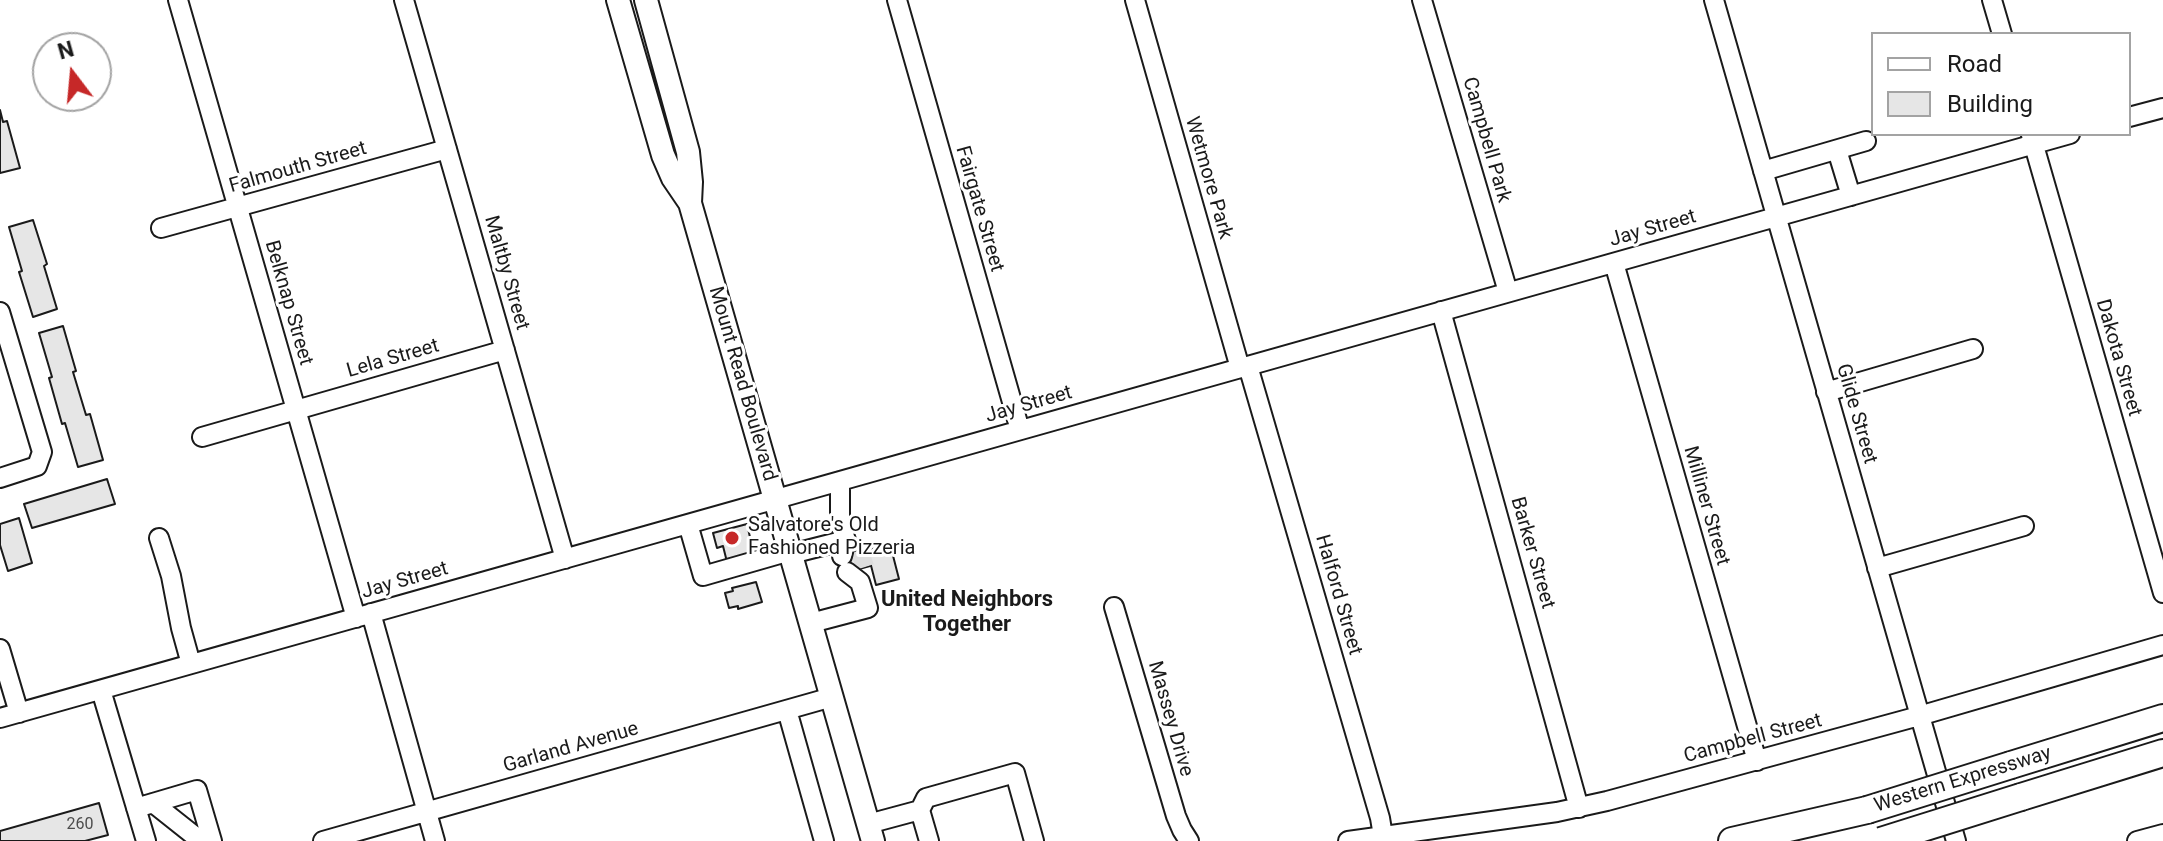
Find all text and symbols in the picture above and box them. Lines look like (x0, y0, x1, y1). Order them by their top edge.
north arrow (32, 32, 112, 112)
legend (1871, 32, 2131, 136)
text: N (55, 36, 77, 65)
text: Road (1947, 50, 2002, 78)
street label: Campbell Park (1457, 74, 1515, 206)
text: Building (1947, 90, 2033, 118)
street label: Wetmore Park (1179, 114, 1237, 242)
street label: Falmouth Street (227, 137, 369, 199)
street label: Fairgate Street (950, 143, 1008, 275)
street label: Jay Street (1607, 205, 1699, 253)
street label: Maltby Street (478, 213, 534, 333)
street label: Belknap Street (259, 238, 317, 368)
street label: Mount Read Boulevard (703, 284, 781, 484)
street label: Dakota Street (2090, 297, 2146, 419)
street label: Lela Street (344, 334, 442, 384)
street label: Glide Street (1830, 361, 1882, 467)
street label: Jay Street (983, 381, 1075, 429)
street label: Milliner Street (1678, 444, 1734, 568)
street label: Barker Street (1505, 494, 1559, 612)
place label: Salvatore's Old Fashioned Pizzeria (748, 514, 915, 561)
marker: Salvatore's Old Fashioned Pizzeria (723, 529, 741, 547)
street label: Halford Street (1309, 532, 1367, 658)
street label: Jay Street (359, 557, 451, 605)
district label: United Neighbors Together (881, 587, 1053, 638)
street label: Massey Drive (1142, 659, 1198, 779)
street label: Campbell Street (1681, 709, 1825, 769)
street label: Garland Avenue (501, 717, 641, 779)
street label: Western Expressway (1872, 742, 2054, 818)
house number: 260 (67, 815, 93, 835)

